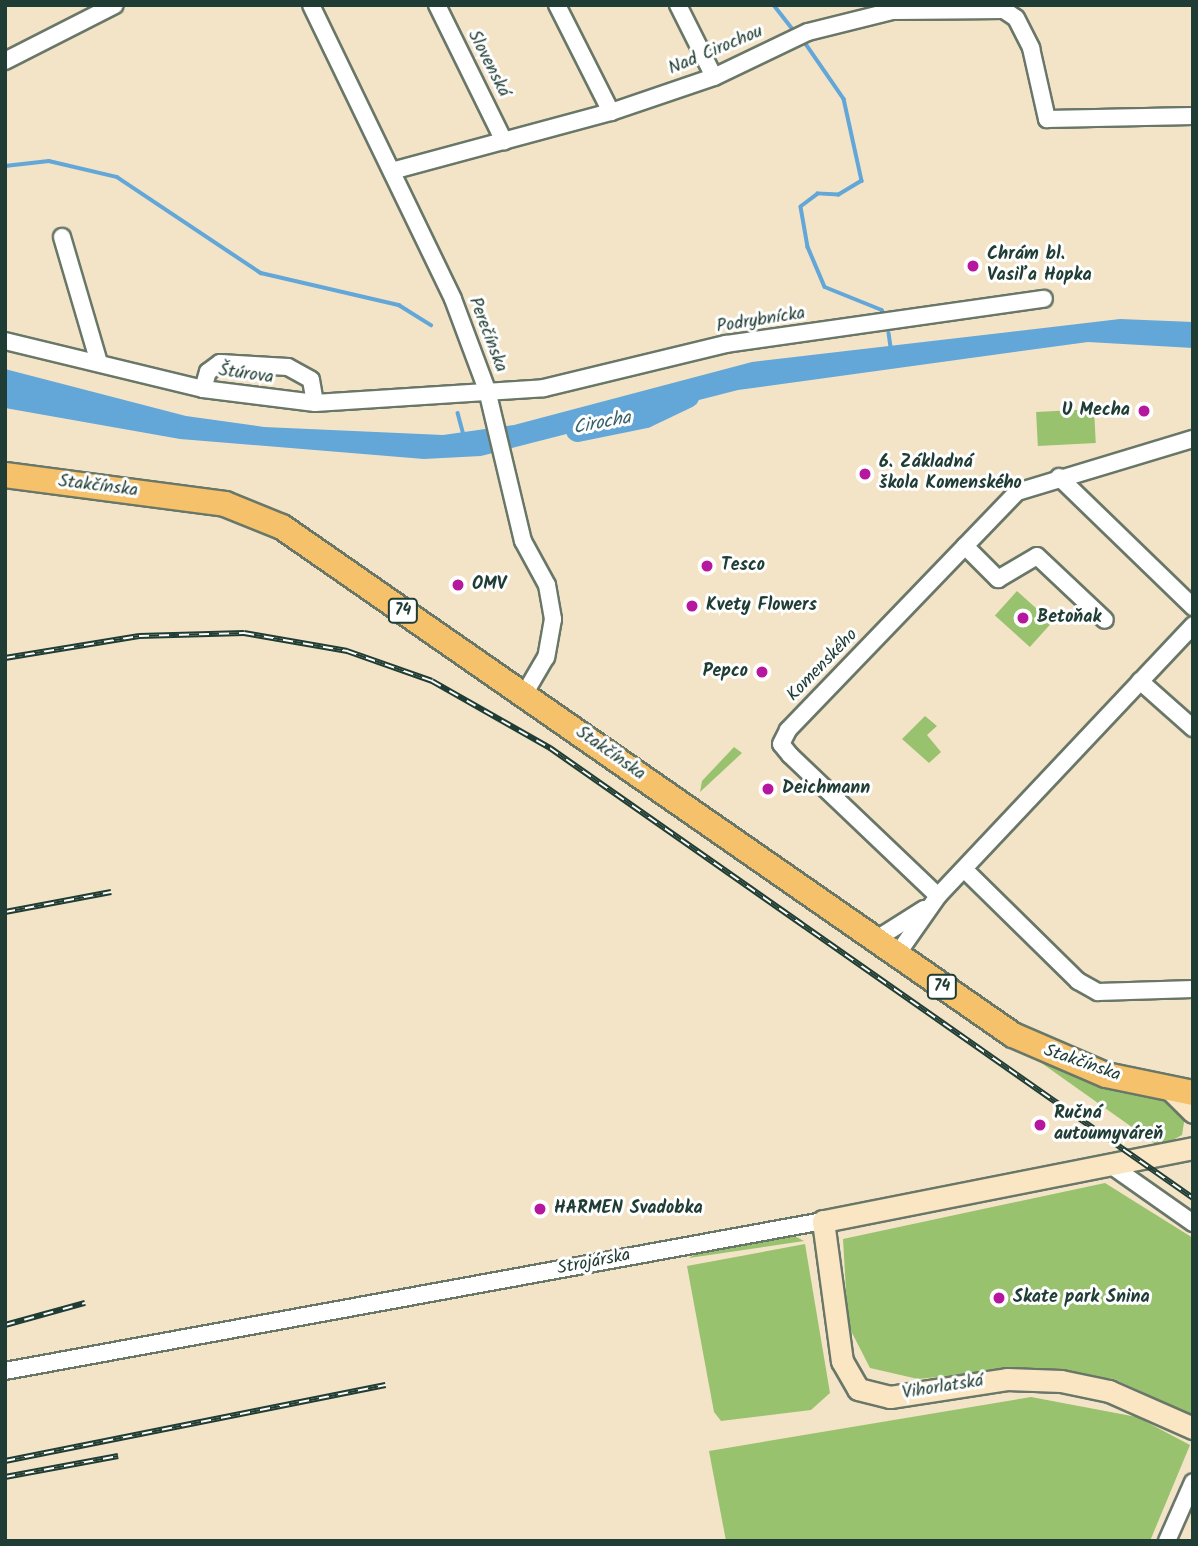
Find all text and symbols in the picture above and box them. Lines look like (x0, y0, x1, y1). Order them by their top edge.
street label: Nad Cirochou (666, 21, 766, 81)
street label: Slovenská (462, 27, 514, 101)
place label: Chrám bl. Vasiľa Hopka (987, 245, 1092, 288)
marker: Chrám bl. Vasiľa Hopka (965, 258, 981, 274)
street label: Perečínska (463, 295, 511, 375)
street label: Podrybnícka (715, 303, 807, 339)
street label: Štúrova (217, 360, 275, 390)
place label: U Mecha (1062, 400, 1130, 422)
marker: U Mecha (1136, 403, 1152, 419)
water label: Cirocha (571, 407, 633, 441)
place label: 6. Základná škola Komenského (879, 453, 1022, 496)
marker: 6. Základná škola Komenského (857, 466, 873, 482)
street label: Stakčínska (57, 471, 139, 503)
place label: Tesco (721, 555, 765, 577)
marker: Tesco (699, 558, 715, 574)
place label: OMV (472, 574, 506, 596)
marker: OMV (450, 577, 466, 593)
place label: Kvety Flowers (706, 595, 817, 617)
road number: 74 (387, 598, 419, 624)
marker: Kvety Flowers (684, 598, 700, 614)
place label: Betoňak (1037, 607, 1101, 629)
marker: Betoňak (1015, 610, 1031, 626)
street label: Komenského (783, 625, 863, 707)
place label: Pepco (703, 661, 748, 683)
marker: Pepco (754, 664, 770, 680)
street label: Stakčínska (571, 722, 649, 786)
place label: Deichmann (782, 778, 870, 800)
marker: Deichmann (760, 781, 776, 797)
road number: 74 (926, 974, 958, 1000)
street label: Stakčínska (1041, 1041, 1123, 1087)
place label: Ručná autoumyváreň (1054, 1104, 1163, 1146)
marker: Ručná autoumyváreň (1032, 1117, 1048, 1133)
place label: HARMEN Svadobka (554, 1198, 703, 1220)
marker: HARMEN Svadobka (532, 1201, 548, 1217)
street label: Strojárska (556, 1245, 632, 1281)
place label: Skate park Snina (1013, 1287, 1150, 1309)
marker: Skate park Snina (991, 1290, 1007, 1306)
street label: Vihorlatská (901, 1371, 985, 1405)

